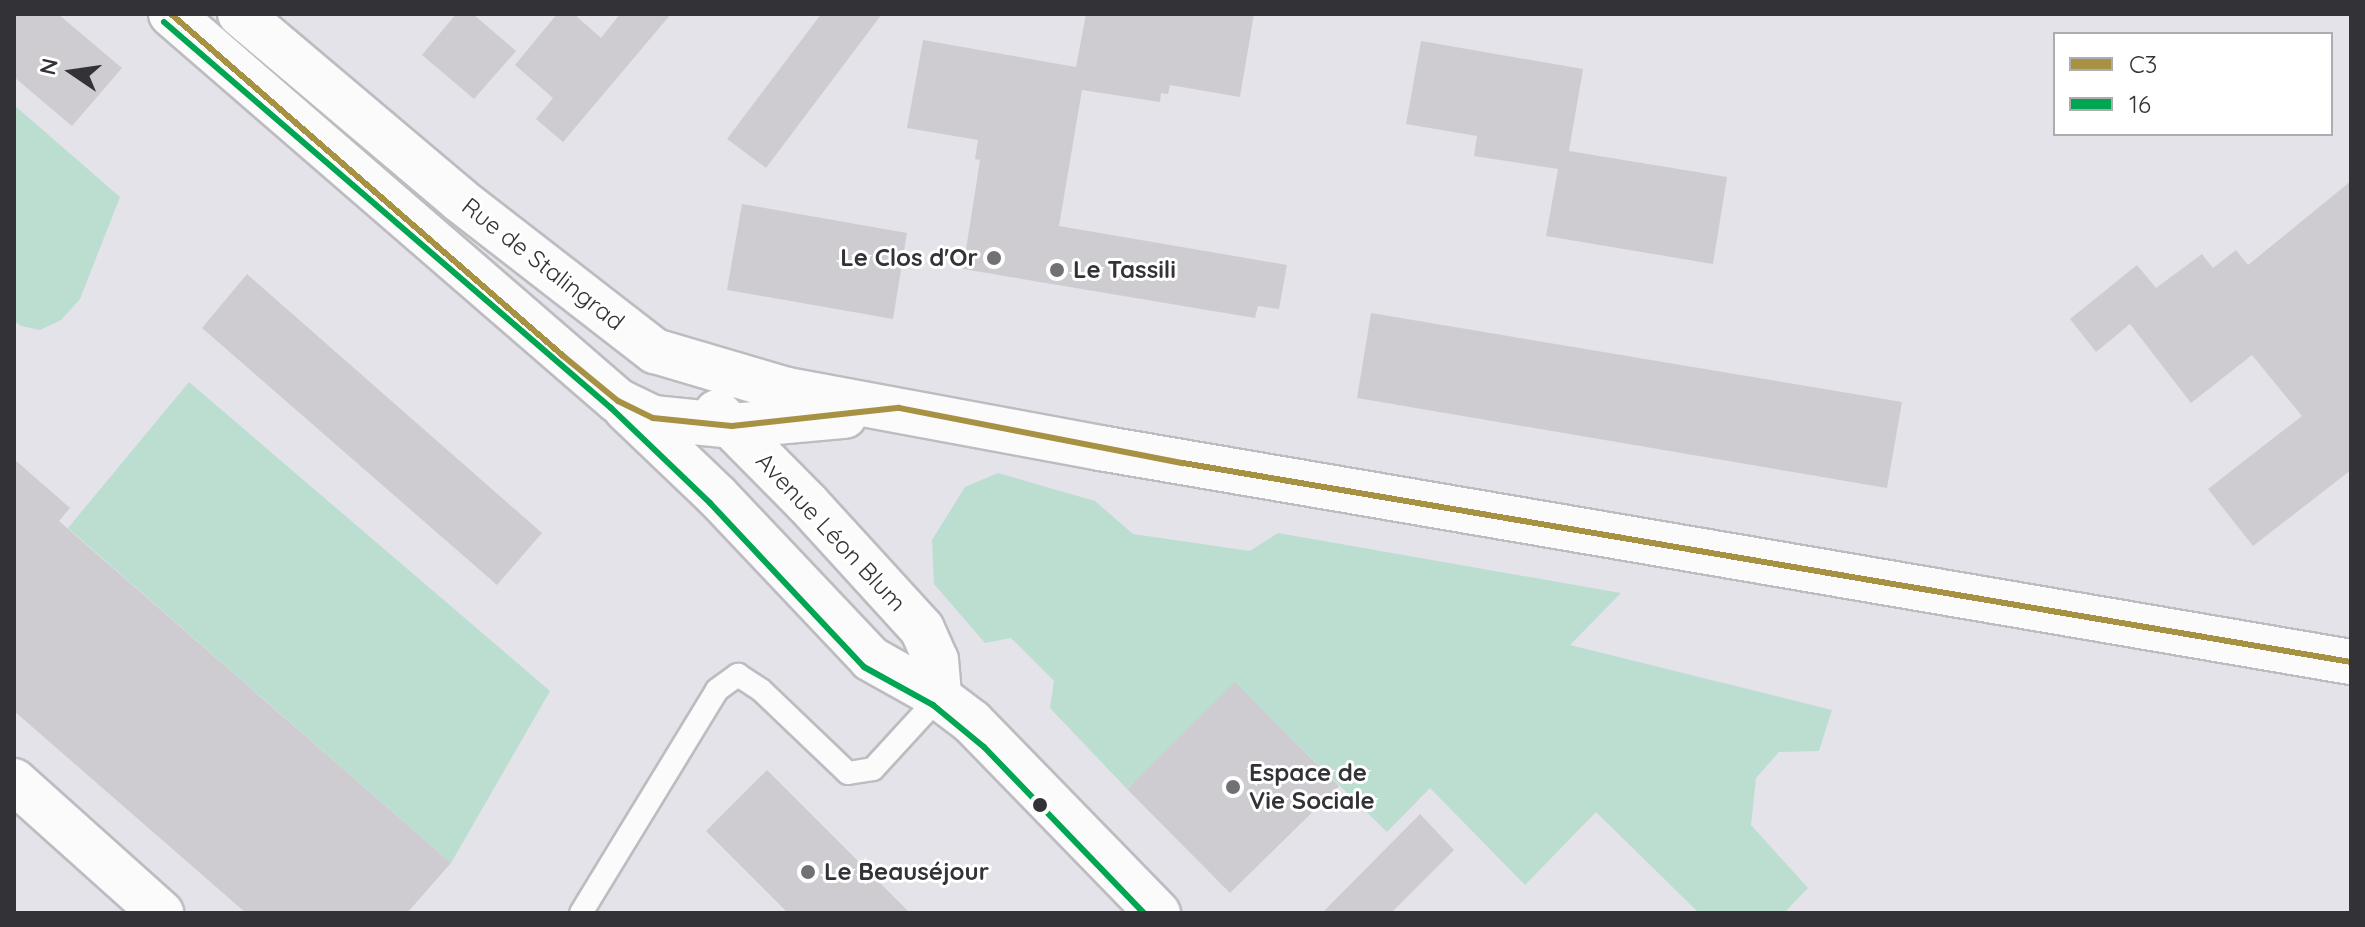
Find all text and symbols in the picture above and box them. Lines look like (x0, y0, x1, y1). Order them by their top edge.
north arrow (32, 32, 112, 112)
legend (2053, 32, 2333, 136)
text: C3 (2129, 49, 2157, 79)
text: N (33, 56, 64, 78)
text: 16 (2129, 89, 2151, 119)
street label: Rue de Stalingrad (456, 192, 630, 336)
place label: Le Clos d'Or (840, 244, 978, 272)
marker: Le Clos d'Or (985, 249, 1003, 267)
place label: Le Tassili (1073, 256, 1176, 284)
marker: Le Tassili (1048, 261, 1066, 279)
street label: Avenue Léon Blum (750, 447, 912, 617)
place label: Espace de Vie Sociale (1249, 759, 1375, 815)
marker: Espace de Vie Sociale (1224, 778, 1242, 796)
unlabelled marker (1032, 797, 1048, 813)
place label: Le Beauséjour (824, 858, 989, 886)
marker: Le Beauséjour (799, 863, 817, 881)

